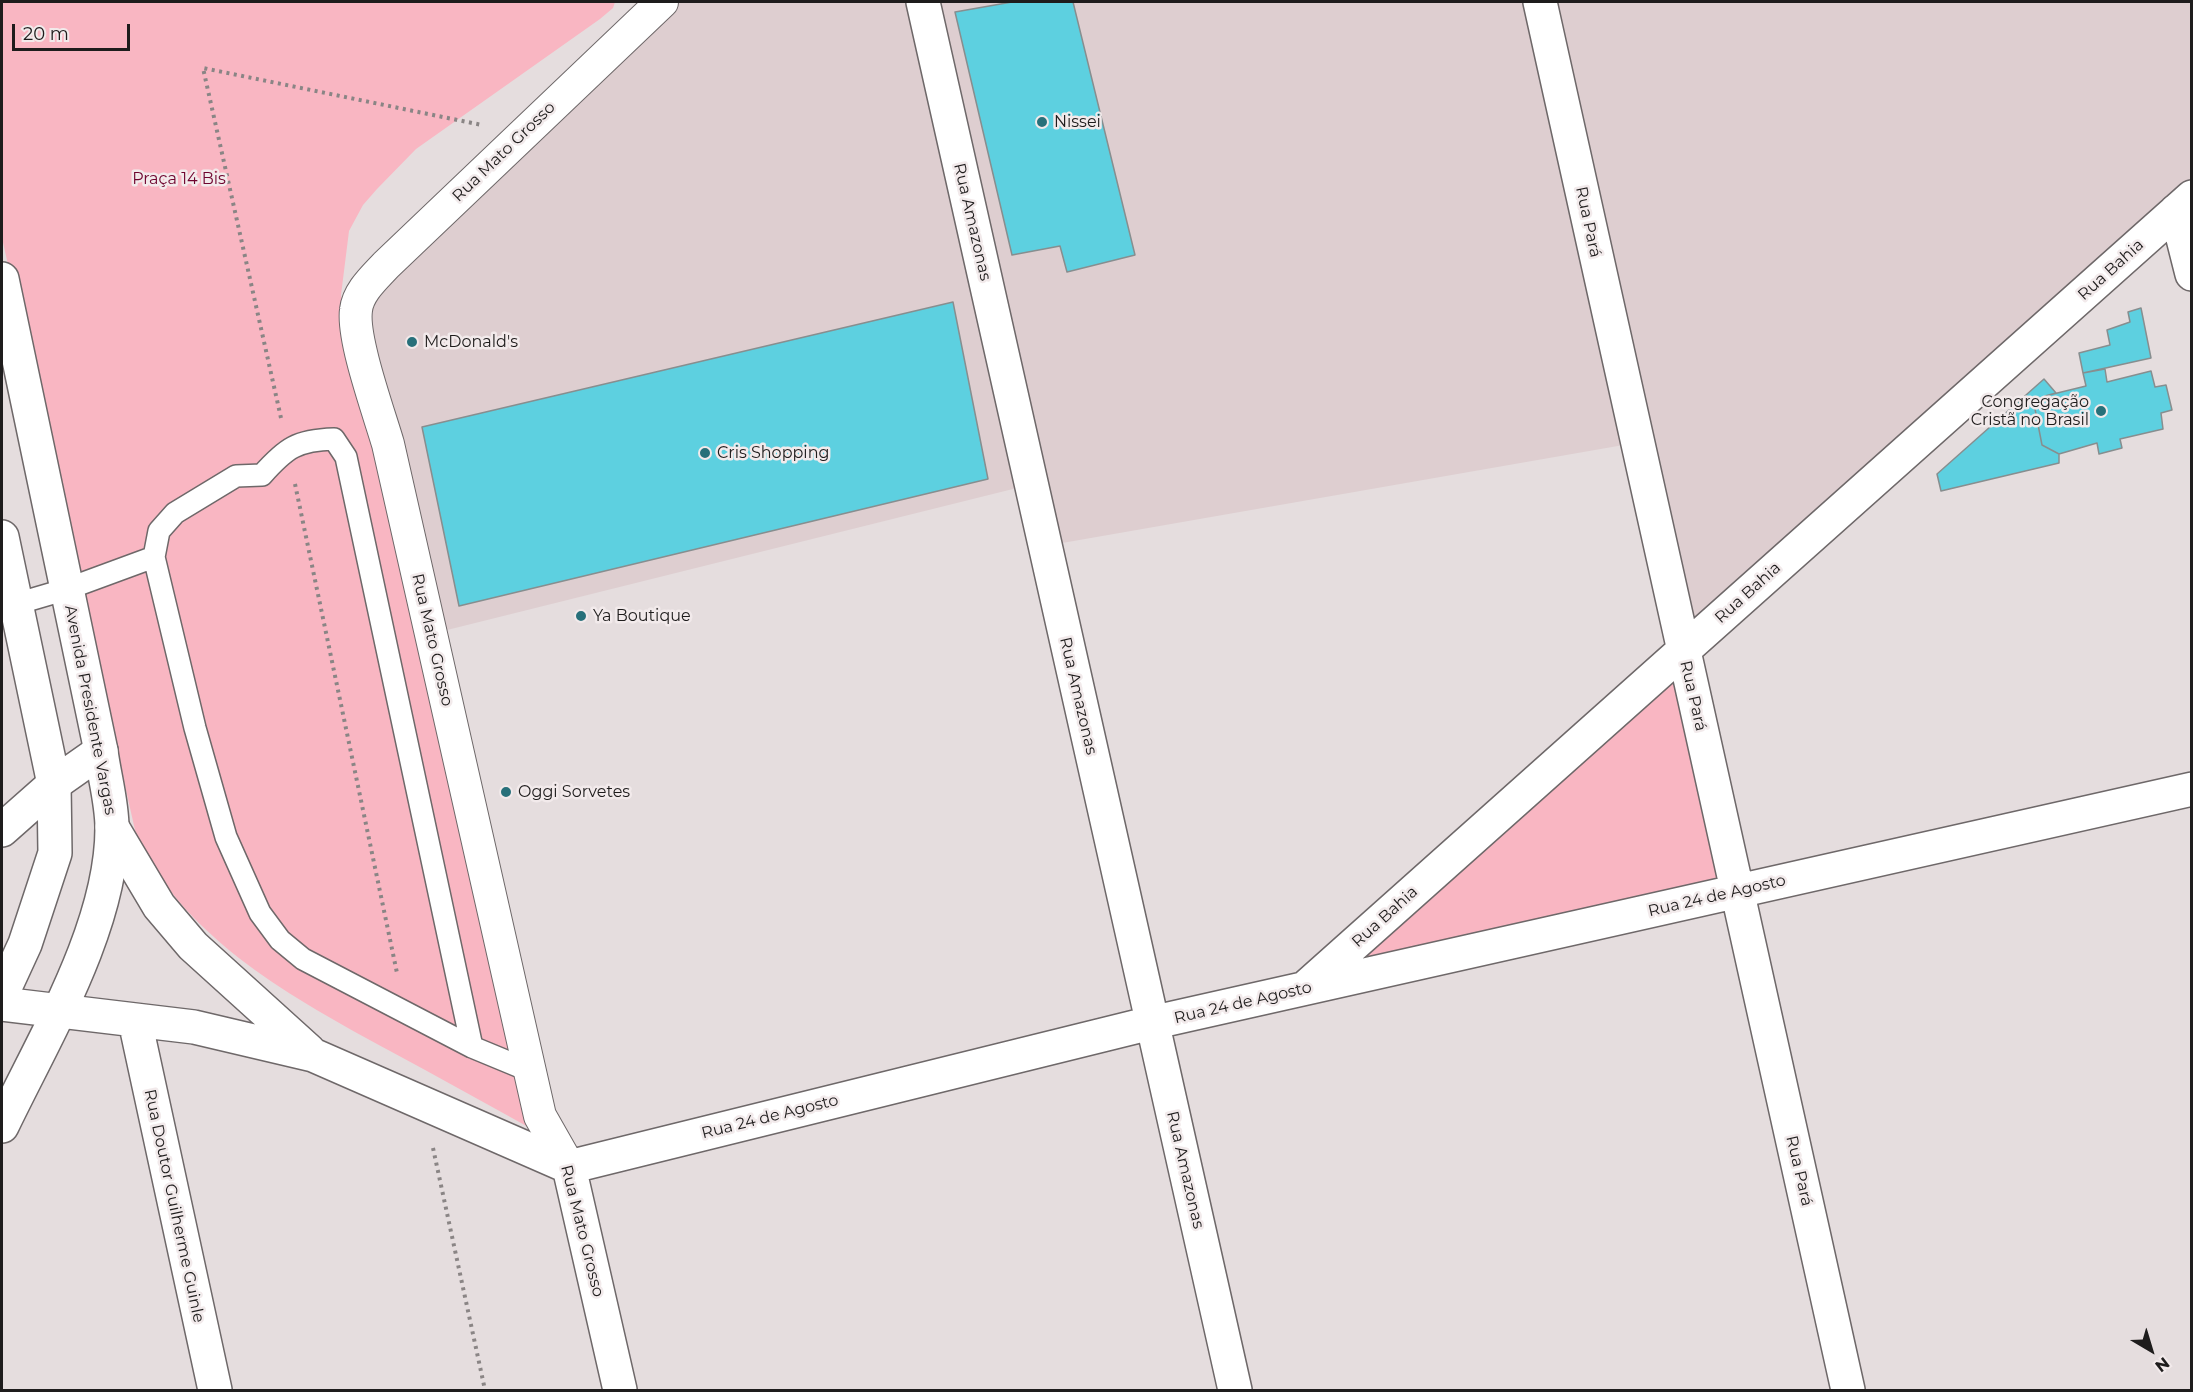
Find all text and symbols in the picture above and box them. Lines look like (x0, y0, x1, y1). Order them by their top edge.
scale bar (15, 12, 134, 50)
text: 20 m (23, 23, 69, 45)
street label: Rua Mato Grosso (449, 98, 559, 206)
place label: Nissei (1054, 112, 1101, 132)
marker: Nissei (1035, 115, 1049, 129)
street label: Rua Amazonas (949, 161, 995, 283)
park label: Praça 14 Bis (132, 169, 226, 189)
street label: Rua Pará (1571, 185, 1605, 259)
street label: Rua Bahia (2074, 235, 2148, 305)
place label: McDonald's (424, 332, 518, 352)
marker: McDonald's (405, 335, 419, 349)
place label: Congregação Cristã no Brasil (1971, 392, 2089, 430)
marker: Congregação Cristã no Brasil (2094, 404, 2108, 418)
place label: Cris Shopping (717, 443, 829, 463)
marker: Cris Shopping (698, 446, 712, 460)
street label: Rua Bahia (1711, 558, 1785, 628)
street label: Rua Mato Grosso (407, 572, 457, 708)
street label: Avenida Presidente Vargas (60, 603, 120, 817)
place label: Ya Boutique (593, 606, 691, 626)
marker: Ya Boutique (574, 609, 588, 623)
street label: Rua Amazonas (1055, 635, 1101, 757)
street label: Rua Pará (1676, 659, 1710, 733)
place label: Oggi Sorvetes (518, 782, 630, 802)
marker: Oggi Sorvetes (499, 785, 513, 799)
street label: Rua 24 de Agosto (1646, 871, 1788, 921)
street label: Rua Bahia (1348, 882, 1422, 952)
street label: Rua 24 de Agosto (1172, 978, 1314, 1028)
street label: Rua Doutor Guilherme Guinle (140, 1087, 208, 1325)
street label: Rua 24 de Agosto (699, 1091, 841, 1143)
street label: Rua Amazonas (1162, 1109, 1208, 1231)
street label: Rua Pará (1782, 1134, 1816, 1208)
street label: Rua Mato Grosso (556, 1163, 608, 1299)
north arrow (2121, 1320, 2181, 1380)
text: N (2151, 1353, 2173, 1376)

